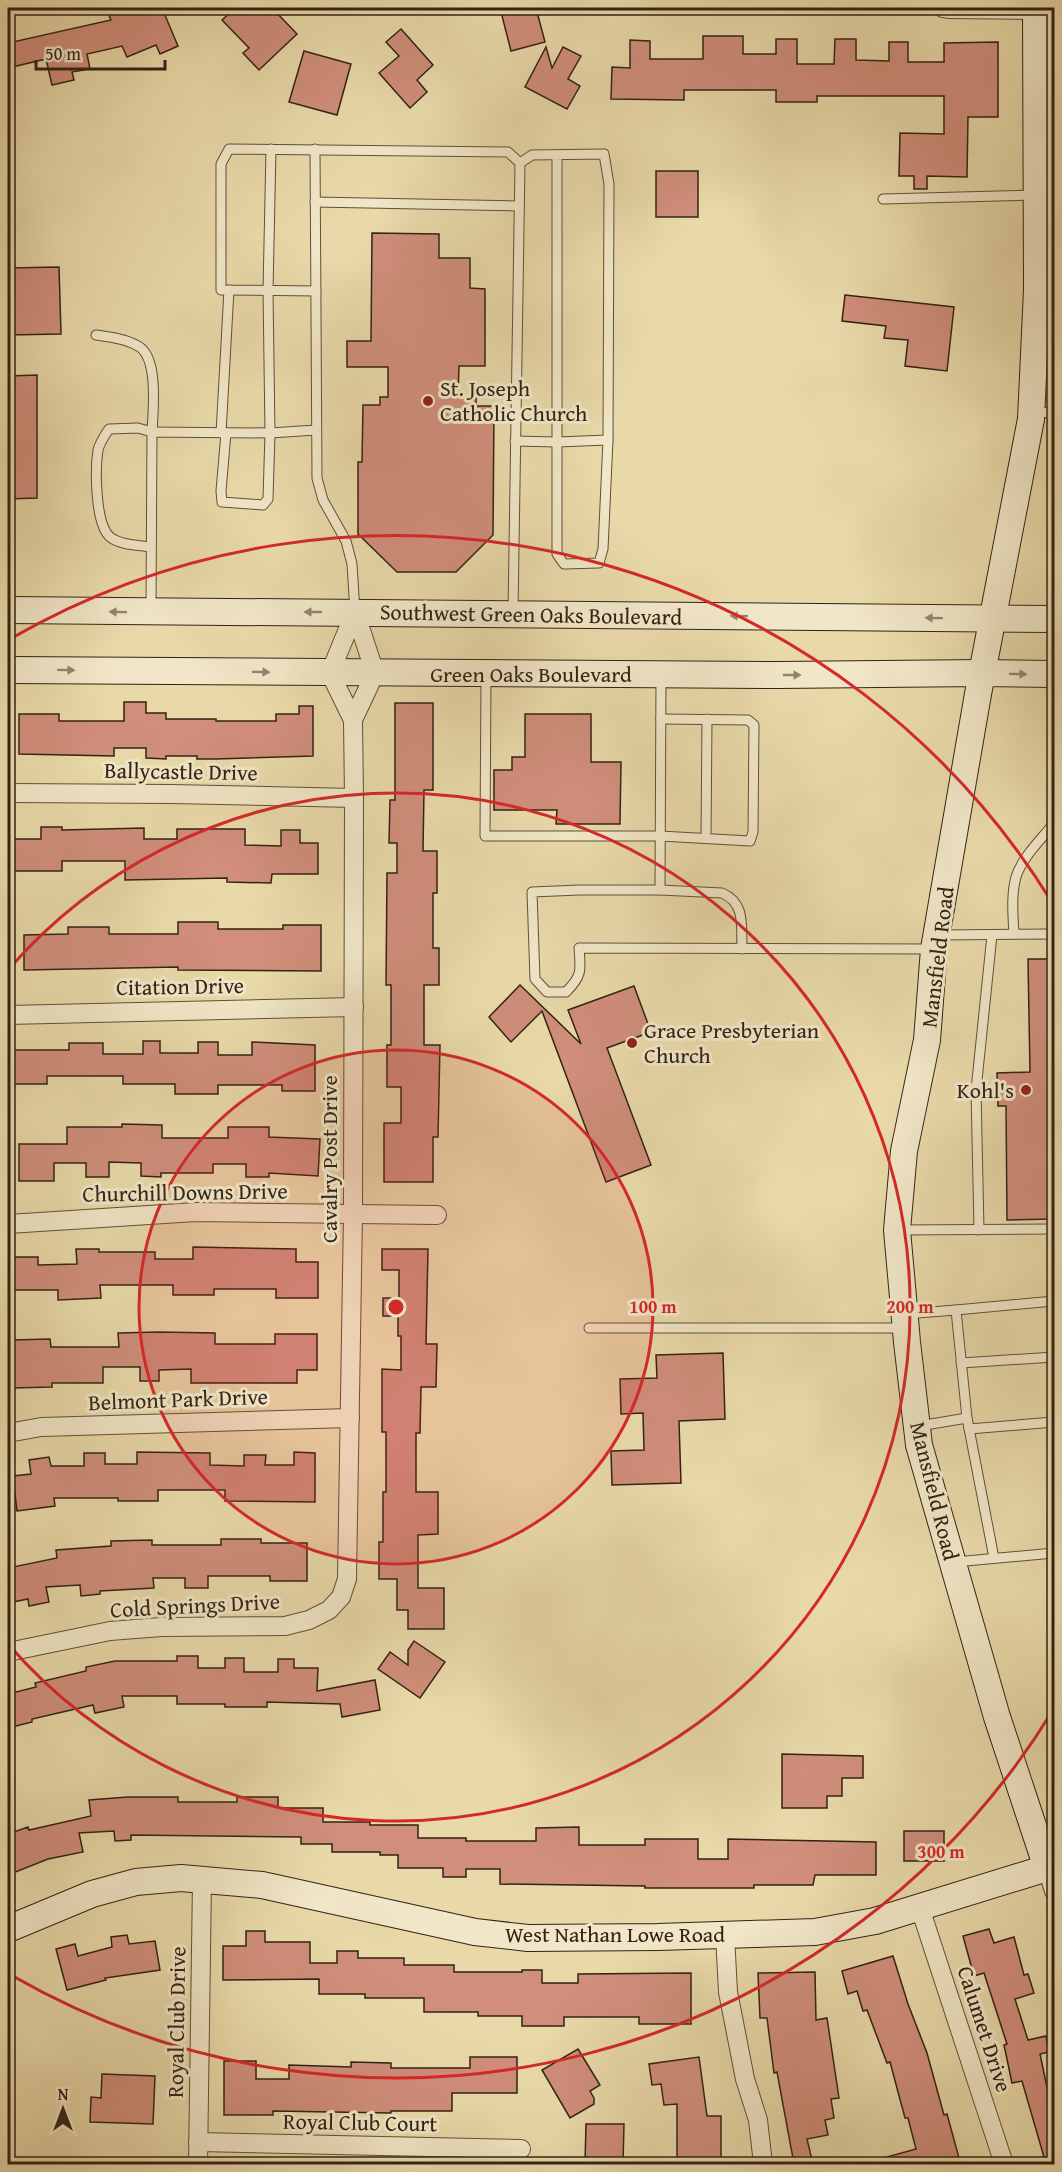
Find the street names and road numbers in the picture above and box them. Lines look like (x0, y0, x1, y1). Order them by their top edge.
street label: Southwest Green Oaks Boulevard (379, 595, 683, 633)
street label: Green Oaks Boulevard (430, 658, 632, 690)
street label: Ballycastle Drive (104, 754, 258, 788)
street label: Mansfield Road (912, 884, 962, 1029)
street label: Citation Drive (116, 969, 244, 1003)
street label: Cavalry Post Drive (313, 1075, 345, 1243)
street label: Churchill Downs Drive (82, 1174, 288, 1210)
street label: Belmont Park Drive (88, 1380, 268, 1418)
street label: Mansfield Road (902, 1418, 968, 1564)
street label: Cold Springs Drive (109, 1585, 281, 1625)
street label: West Nathan Lowe Road (505, 1918, 725, 1950)
street label: Royal Club Drive (159, 1946, 193, 2098)
street label: Calumet Drive (950, 1962, 1020, 2096)
street label: Royal Club Court (283, 2105, 438, 2139)

